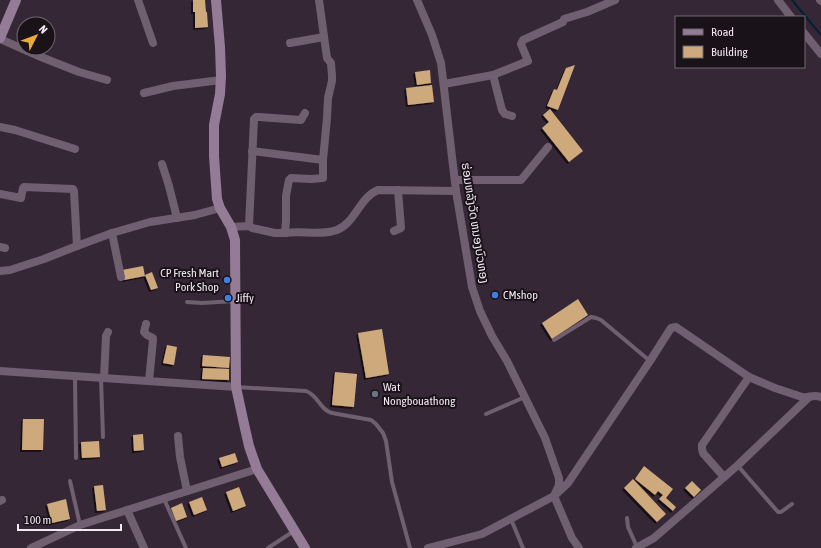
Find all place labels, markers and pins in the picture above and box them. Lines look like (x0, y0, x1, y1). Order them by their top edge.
place label: CP Fresh Mart Pork Shop (160, 266, 220, 294)
marker: CP Fresh Mart Pork Shop (222, 275, 232, 285)
place label: CMshop (503, 288, 538, 302)
marker: CMshop (490, 290, 500, 300)
place label: Jiffy (236, 291, 254, 305)
marker: Jiffy (223, 293, 233, 303)
place label: Wat Nongbouathong (383, 380, 456, 408)
marker: Wat Nongbouathong (370, 389, 380, 399)

